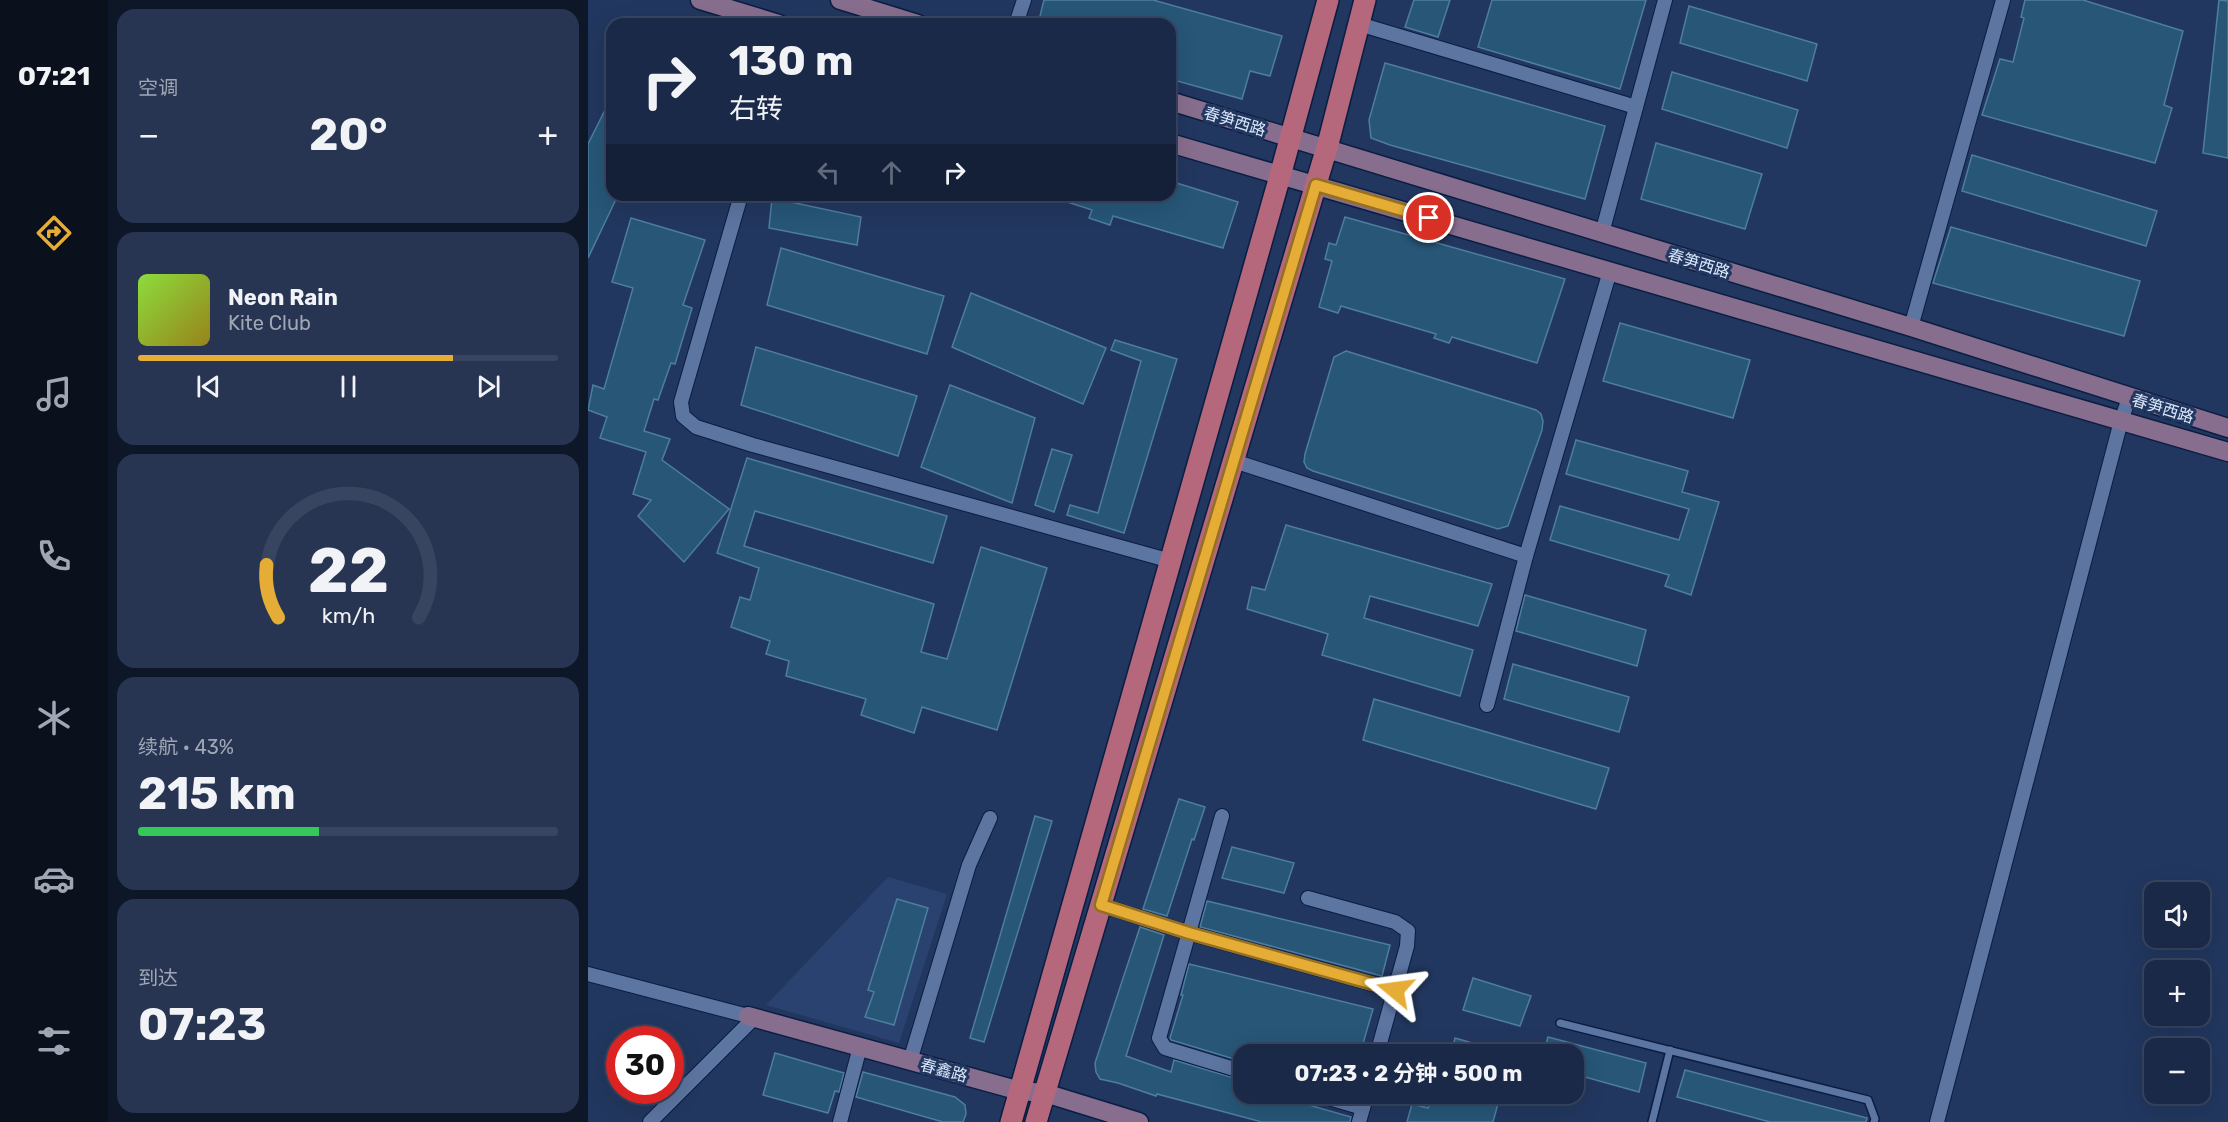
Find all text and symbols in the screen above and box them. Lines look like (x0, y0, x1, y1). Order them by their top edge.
text: 130 m (729, 36, 854, 86)
icon: right (630, 42, 708, 120)
text: 07:21 (18, 60, 90, 92)
text: 空调 (138, 76, 178, 100)
text: 右转 (729, 93, 783, 125)
street label: 春笋西路 (1201, 103, 1268, 140)
text: 20° (309, 108, 388, 161)
text: − (138, 115, 159, 154)
text: + (537, 115, 558, 154)
icon: left (812, 156, 845, 189)
icon: ahead (875, 156, 908, 189)
icon: right (938, 156, 971, 189)
pin (1403, 192, 1454, 243)
icon: arrive (1412, 201, 1445, 234)
icon: directions (33, 212, 75, 254)
street label: 春笋西路 (1665, 245, 1732, 282)
text: Neon Rain (228, 284, 338, 311)
text: Kite Club (228, 311, 311, 335)
icon: previous (192, 370, 225, 403)
icon: pause (332, 370, 365, 403)
icon: next (472, 370, 505, 403)
icon: music (33, 373, 75, 415)
street label: 春笋西路 (2129, 390, 2196, 427)
text: 22 (307, 534, 389, 608)
icon: phone (33, 535, 75, 577)
text: km/h (321, 603, 375, 628)
icon: climate (33, 697, 75, 739)
text: 续航 · 43% (138, 735, 234, 759)
text: 215 km (138, 767, 296, 820)
icon: car (33, 858, 75, 900)
map controls (2144, 882, 2210, 1104)
button: sound (2144, 882, 2210, 948)
position arrow (1363, 958, 1427, 1022)
button: + (2144, 960, 2210, 1026)
text: 到达 (138, 966, 178, 990)
text: 07:23 (138, 998, 266, 1051)
icon: filters (33, 1020, 75, 1062)
speed limit sign: 30 (606, 1026, 684, 1104)
button: − (2144, 1038, 2210, 1104)
street label: 春鑫路 (918, 1055, 970, 1086)
text: 07:23 · 2 分钟 · 500 m (1294, 1060, 1523, 1087)

